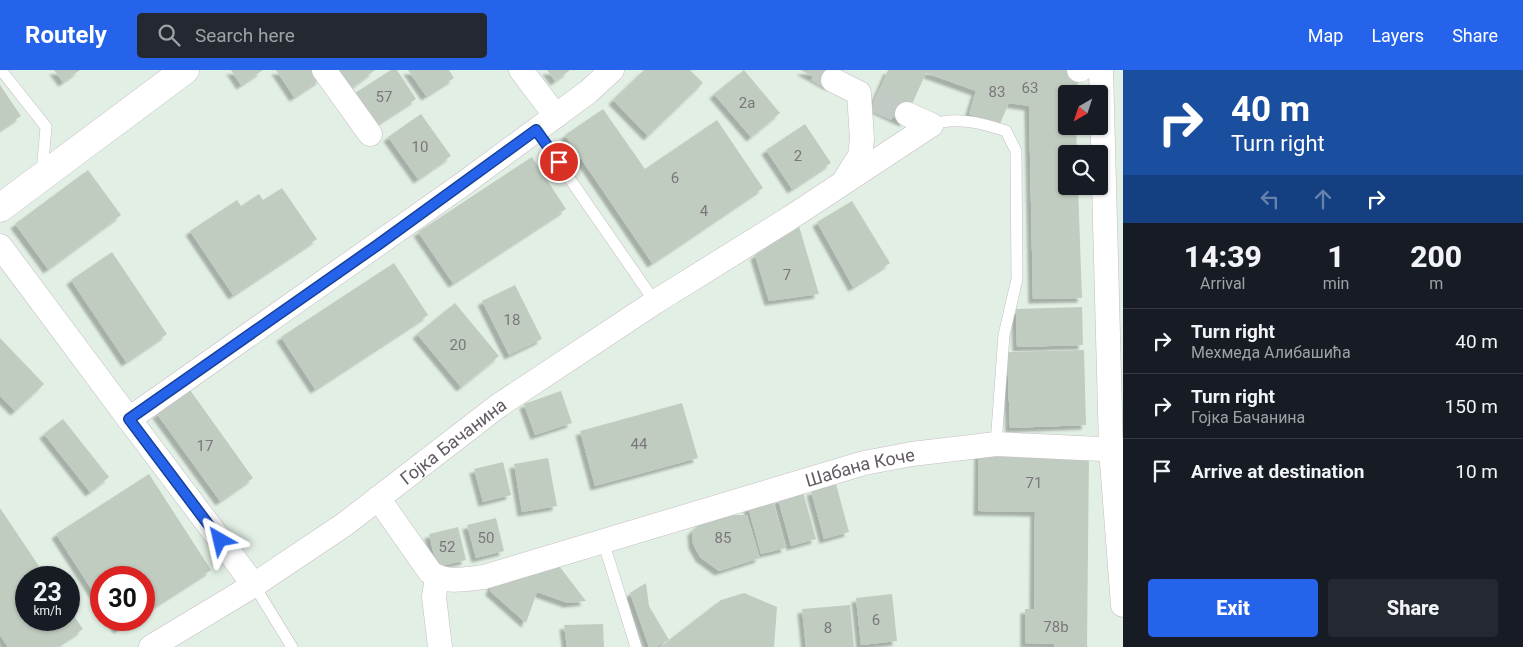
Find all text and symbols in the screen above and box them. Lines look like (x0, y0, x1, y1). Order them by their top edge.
search box (137, 13, 487, 58)
text: Routely (25, 21, 107, 49)
icon: search (155, 21, 183, 49)
text: Search here (195, 24, 295, 47)
text: Map (1308, 25, 1343, 46)
text: Layers (1371, 25, 1424, 46)
text: Share (1452, 25, 1498, 46)
house number: 63 (1022, 79, 1038, 97)
house number: 83 (989, 83, 1005, 101)
north arrow (1058, 85, 1108, 135)
map controls (1058, 85, 1108, 195)
house number: 57 (376, 88, 392, 106)
text: 40 m (1231, 89, 1310, 130)
icon: right (1148, 90, 1213, 155)
house number: 2a (739, 94, 755, 112)
text: Turn right (1231, 131, 1325, 156)
house number: 10 (412, 138, 428, 156)
pin (538, 141, 580, 183)
button: search (1058, 145, 1108, 195)
house number: 2 (794, 147, 802, 165)
icon: arrive (545, 148, 573, 176)
house number: 6 (671, 169, 679, 187)
icon: left (1256, 185, 1284, 213)
icon: ahead (1309, 185, 1337, 213)
icon: right (1362, 185, 1390, 213)
house number: 4 (700, 202, 709, 220)
text: 14:39 (1184, 239, 1262, 274)
text: 1 (1327, 239, 1345, 274)
text: 200 (1410, 239, 1462, 274)
house number: 7 (783, 266, 791, 284)
text: Arrival (1200, 274, 1246, 293)
text: min (1323, 274, 1349, 293)
text: m (1429, 274, 1443, 293)
house number: 18 (504, 311, 520, 329)
text: Turn right (1191, 320, 1275, 343)
icon: right (1148, 327, 1176, 355)
text: 40 m (1455, 330, 1498, 353)
house number: 20 (450, 336, 466, 354)
text: Мехмеда Алибашића (1191, 343, 1351, 362)
text: Turn right (1191, 385, 1275, 408)
icon: right (1148, 392, 1176, 420)
street label: Гојка Бачанина (396, 393, 510, 488)
text: 150 m (1445, 395, 1498, 418)
text: Гојка Бачанина (1191, 408, 1305, 427)
house number: 44 (631, 435, 648, 453)
house number: 17 (197, 437, 213, 455)
street label: Шабана Коче (803, 443, 916, 491)
icon: arrive (1148, 457, 1176, 485)
text: Arrive at destination (1191, 460, 1364, 483)
text: 10 m (1455, 460, 1498, 483)
house number: 71 (1026, 474, 1042, 492)
position arrow (193, 513, 245, 565)
house number: 50 (478, 529, 494, 547)
house number: 85 (715, 529, 731, 547)
house number: 52 (439, 538, 455, 556)
speed limit sign: 30 (90, 566, 155, 631)
text: 23 (33, 578, 62, 607)
button: Exit (1148, 579, 1318, 637)
button: Share (1328, 579, 1498, 637)
text: km/h (33, 604, 62, 618)
house number: 6 (872, 611, 880, 629)
house number: 78b (1043, 618, 1069, 636)
house number: 8 (824, 619, 832, 637)

